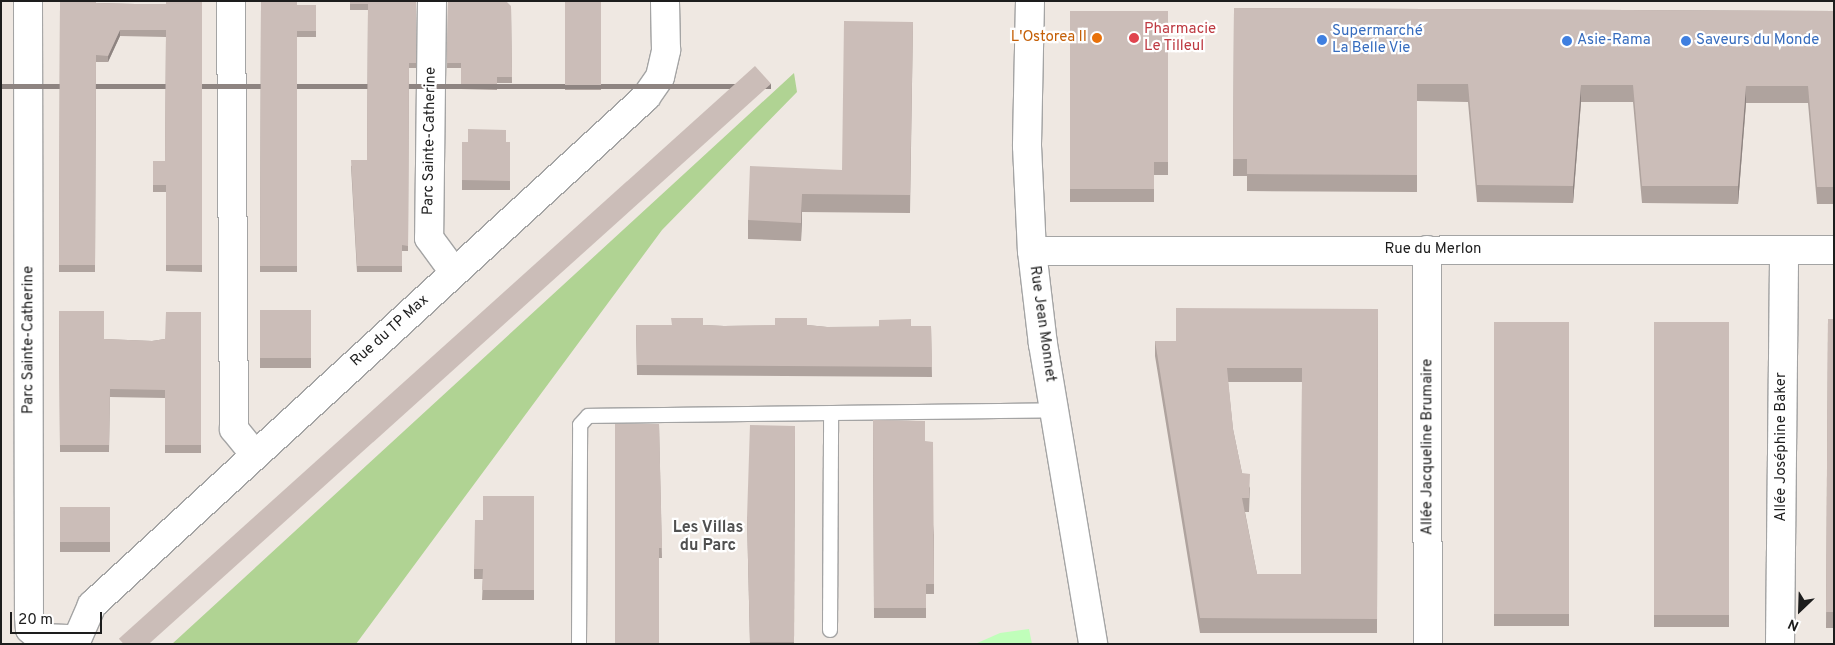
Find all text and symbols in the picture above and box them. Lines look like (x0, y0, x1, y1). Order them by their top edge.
place label: Pharmacie Le Tilleul (1144, 20, 1216, 55)
place label: Supermarché La Belle Vie (1332, 22, 1423, 57)
place label: L'Ostorea II (1011, 29, 1087, 47)
marker: L'Ostorea II (1091, 32, 1103, 44)
marker: Pharmacie Le Tilleul (1128, 32, 1140, 44)
place label: Asie-Rama (1577, 32, 1651, 50)
place label: Saveurs du Monde (1696, 32, 1819, 50)
marker: Supermarché La Belle Vie (1316, 34, 1328, 46)
marker: Asie-Rama (1561, 35, 1573, 47)
marker: Saveurs du Monde (1680, 35, 1692, 47)
street label: Parc Sainte-Catherine (420, 67, 440, 215)
street label: Rue du Merlon (1385, 241, 1481, 259)
street label: Rue Jean Monnet (1025, 265, 1059, 383)
street label: Parc Sainte-Catherine (20, 266, 38, 414)
street label: Rue du TP Max (347, 291, 433, 371)
street label: Allée Jacqueline Brumaire (1419, 359, 1437, 535)
street label: Allée Joséphine Baker (1773, 372, 1791, 522)
district label: Les Villas du Parc (672, 518, 744, 556)
north arrow (1775, 585, 1825, 635)
scale bar (12, 602, 105, 634)
text: 20 m (18, 611, 53, 630)
text: N (1786, 614, 1802, 634)

